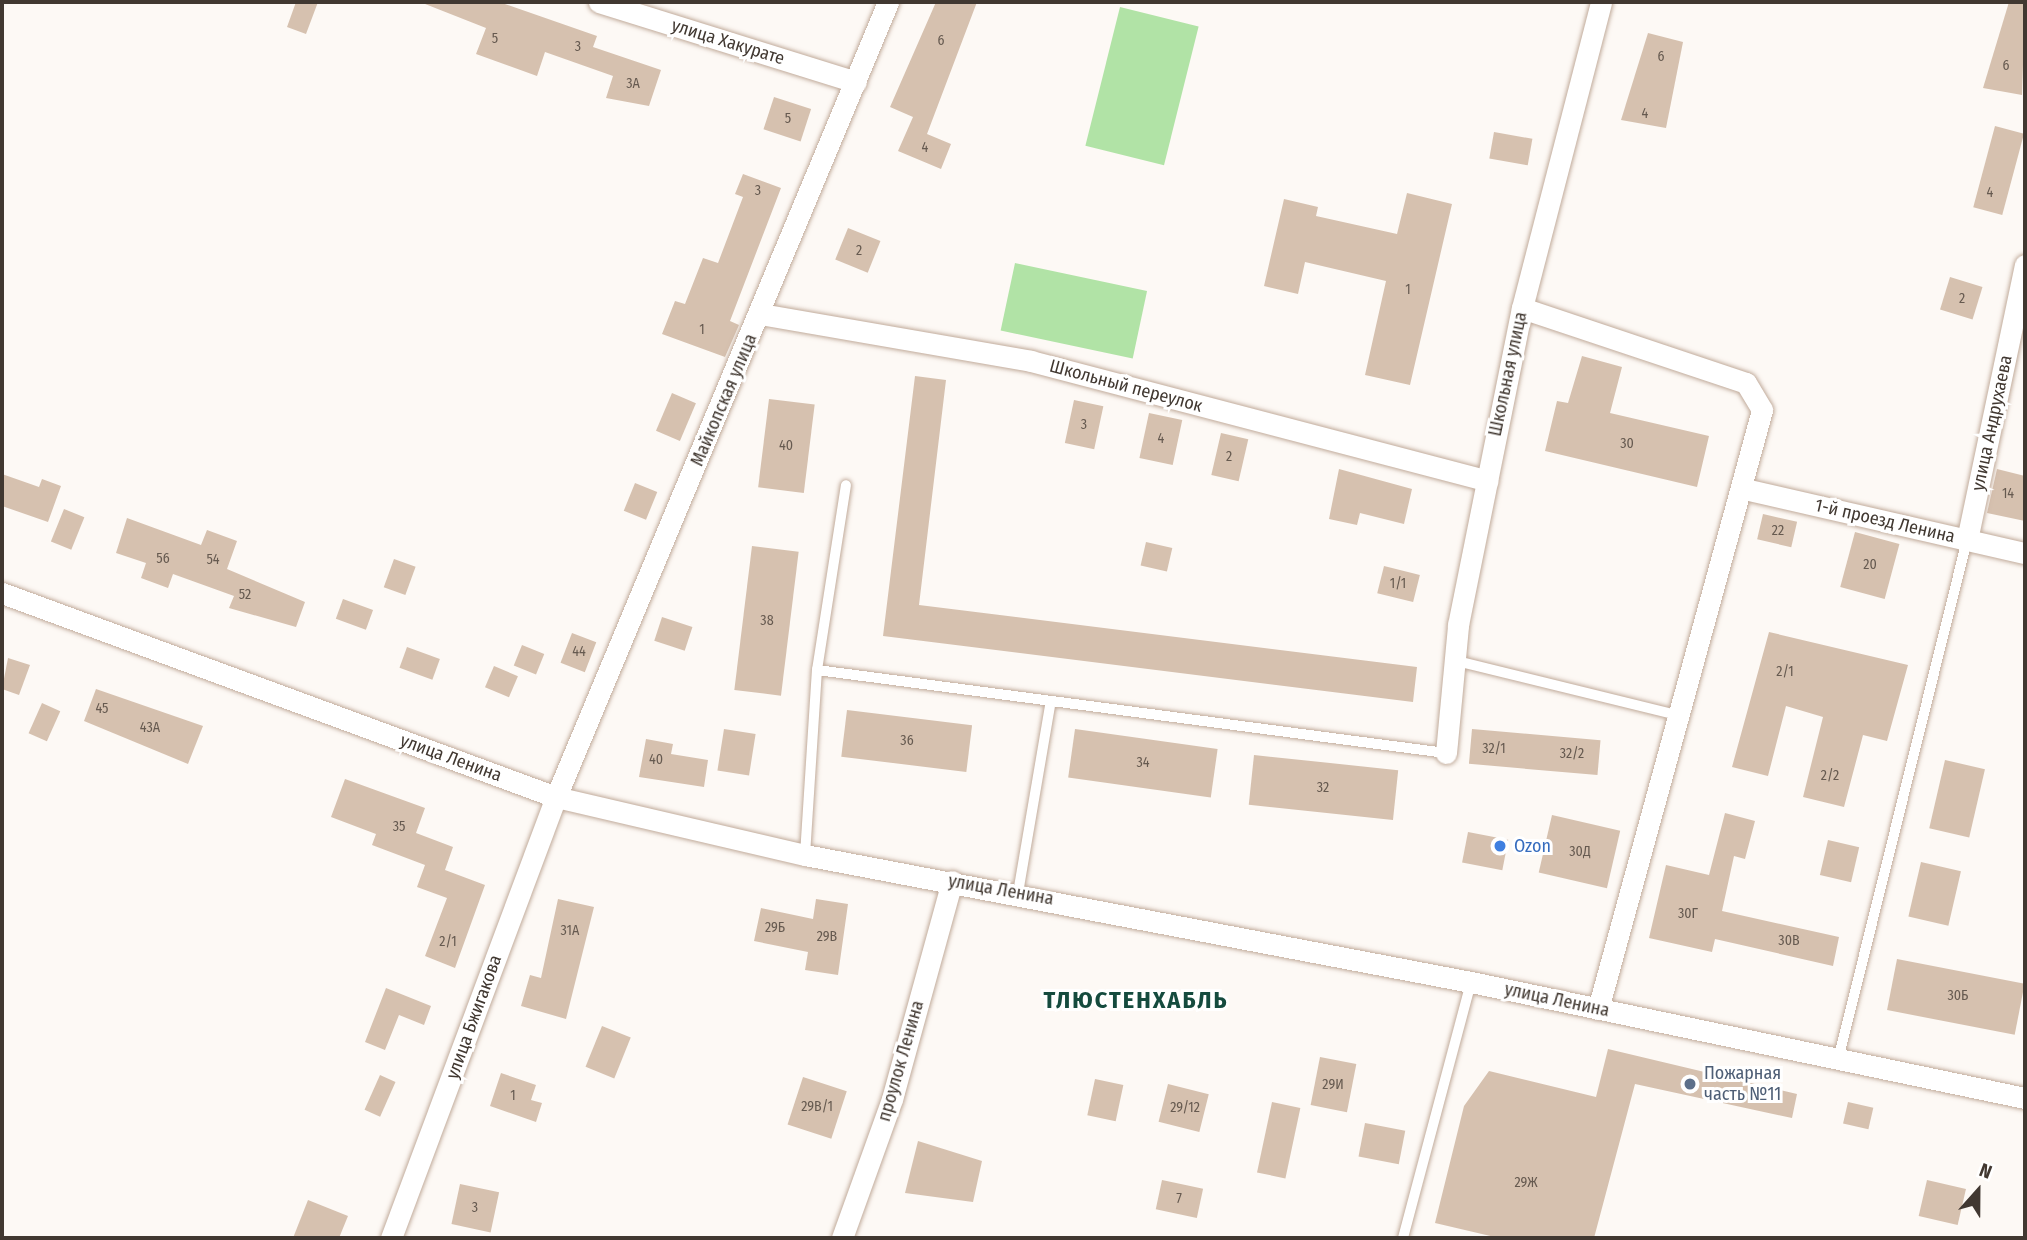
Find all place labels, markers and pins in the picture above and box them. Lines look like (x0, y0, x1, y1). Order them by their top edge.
place label: Ozon (1514, 835, 1551, 857)
marker: Ozon (1492, 838, 1508, 854)
place label: Пожарная часть №11 (1704, 1063, 1781, 1106)
marker: Пожарная часть №11 (1682, 1076, 1698, 1092)

